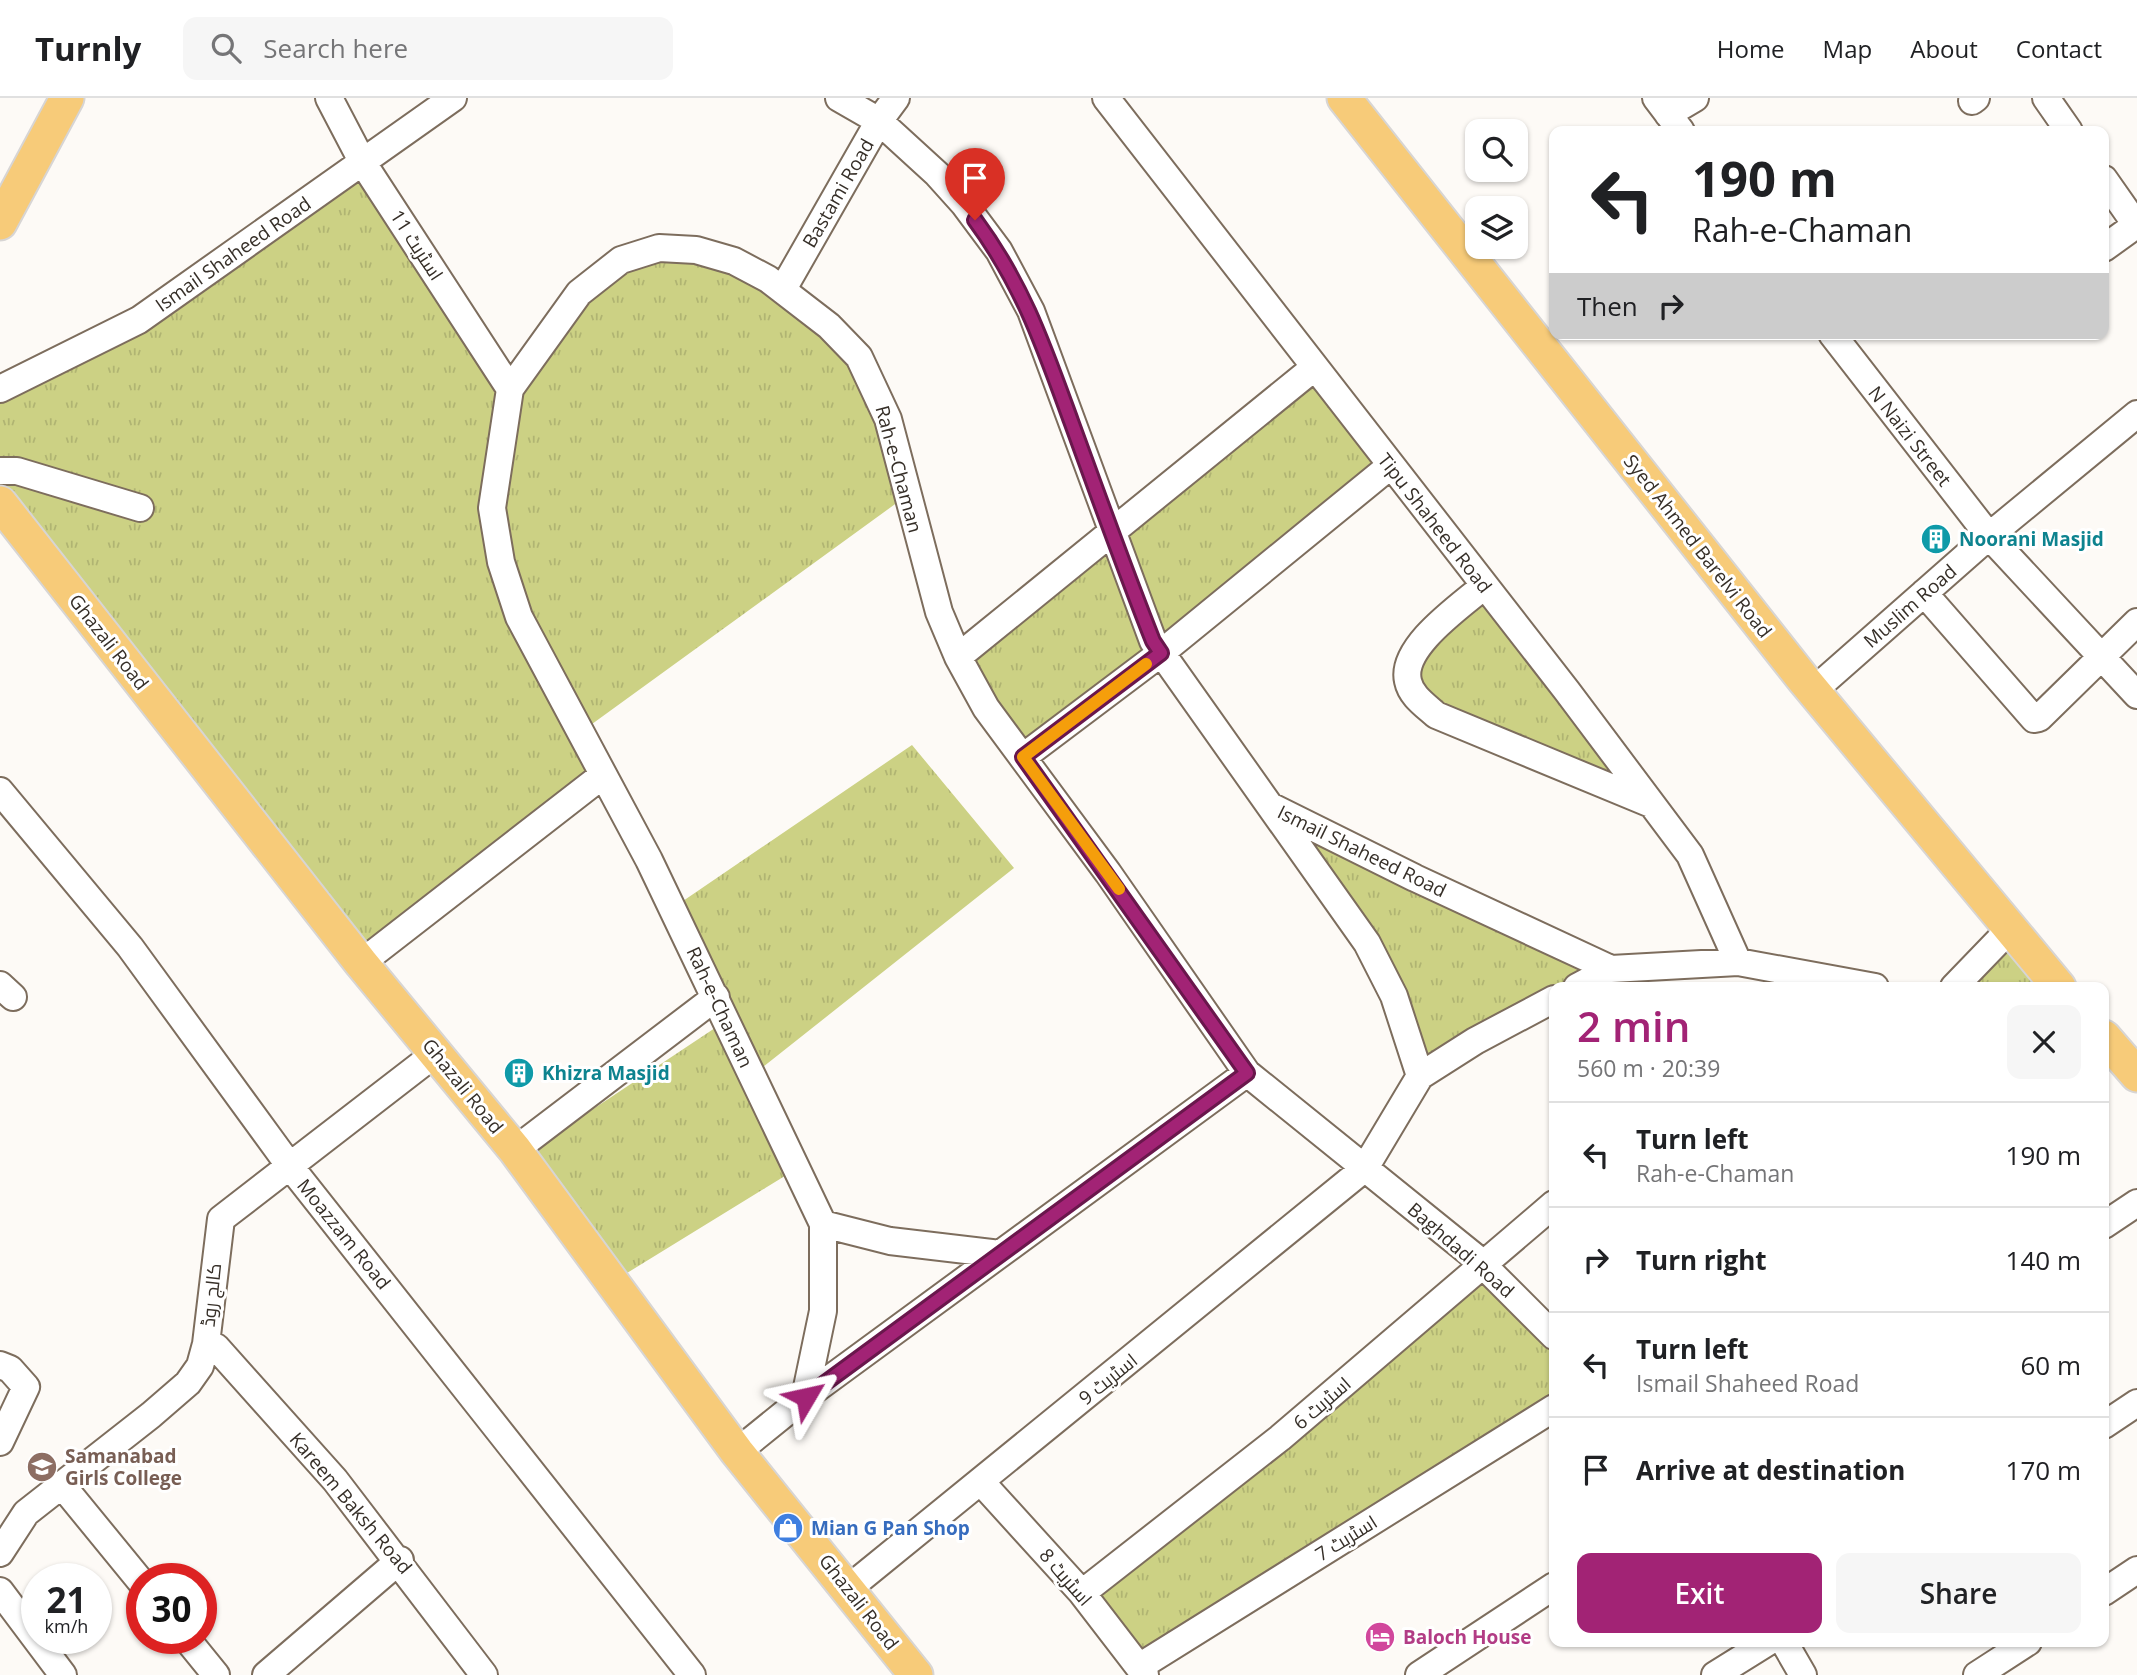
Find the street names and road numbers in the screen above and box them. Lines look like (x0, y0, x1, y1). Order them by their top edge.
street label: Bastami Road (796, 134, 880, 252)
street label: Ismail Shaheed Road (150, 190, 316, 318)
street label: اسٹریٹ 11 (384, 205, 450, 285)
street label: N Naizi Street (1863, 380, 1958, 492)
street label: Rah-e-Chaman (870, 402, 928, 536)
street label: Tipu Shaheed Road (1372, 448, 1498, 598)
street label: Syed Ahmed Barelvi Road (1618, 449, 1778, 643)
street label: Muslim Road (1858, 558, 1962, 654)
street label: Ghazali Road (63, 589, 155, 695)
street label: Ismail Shaheed Road (1273, 799, 1451, 903)
street label: Rah-e-Chaman (681, 942, 759, 1072)
street label: Ghazali Road (417, 1033, 509, 1139)
street label: Moazzam Road (291, 1173, 397, 1295)
street label: Baghdadi Road (1402, 1196, 1520, 1304)
street label: کالج روڈ (195, 1262, 228, 1328)
street label: اسٹریٹ 9 (1073, 1347, 1143, 1411)
street label: اسٹریٹ 6 (1288, 1371, 1356, 1435)
street label: Kareem Baksh Road (284, 1427, 418, 1579)
street label: اسٹریٹ 7 (1310, 1509, 1382, 1567)
street label: اسٹریٹ 8 (1034, 1543, 1098, 1611)
street label: Ghazali Road (813, 1549, 905, 1655)

